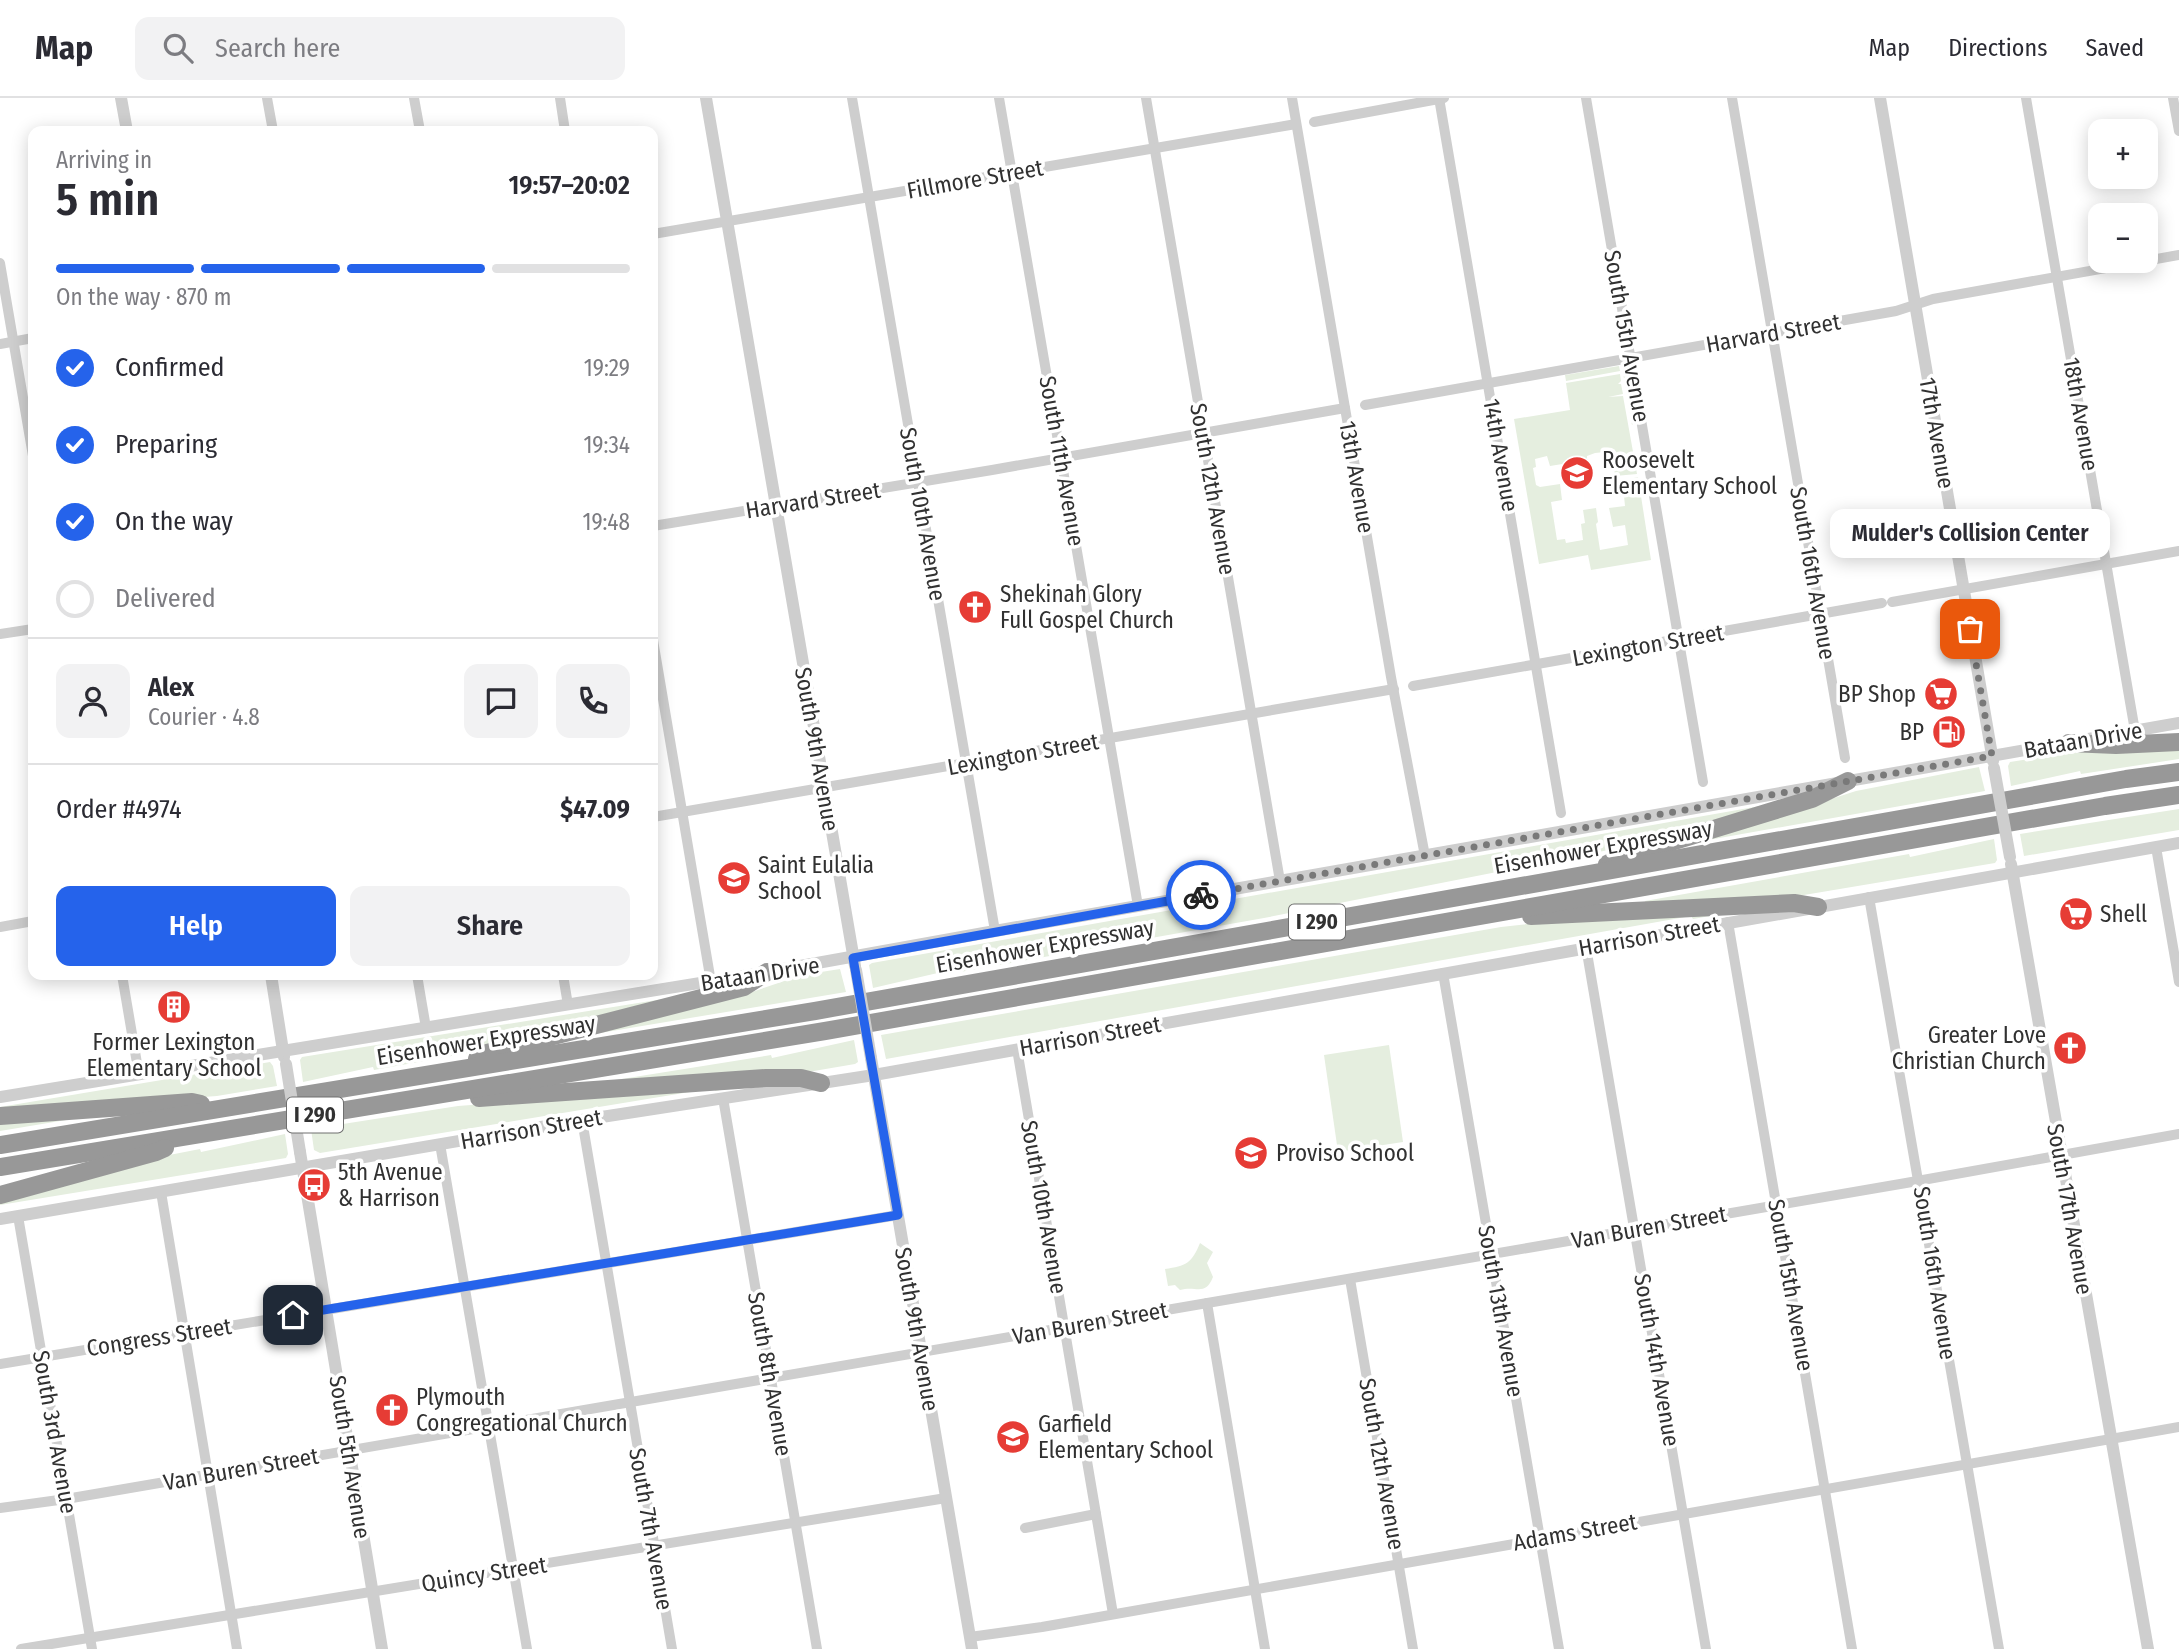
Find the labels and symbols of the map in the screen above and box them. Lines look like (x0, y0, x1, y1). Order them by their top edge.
street label: Fillmore Street (905, 153, 1046, 205)
street label: South 15th Avenue (1598, 248, 1656, 424)
street label: Harvard Street (1704, 307, 1843, 359)
street label: 18th Avenue (2057, 355, 2105, 473)
street label: South 11th Avenue (1033, 374, 1091, 548)
street label: 17th Avenue (1913, 375, 1961, 491)
street label: 14th Avenue (1477, 396, 1525, 514)
street label: South 12th Avenue (1184, 401, 1242, 577)
street label: 13th Avenue (1333, 419, 1381, 535)
street label: South 10th Avenue (894, 425, 952, 603)
place label: Roosevelt Elementary School (1602, 446, 1777, 500)
school or university icon: Roosevelt Elementary School (1558, 454, 1596, 492)
street label: Harvard Street (744, 475, 883, 524)
street label: South 16th Avenue (1784, 484, 1842, 662)
callout: Mulder's Collision Center (1830, 510, 2110, 559)
place label: Shekinah Glory Full Gospel Church (1000, 580, 1174, 634)
church icon: Shekinah Glory Full Gospel Church (956, 588, 994, 626)
pin (1940, 599, 2000, 659)
street label: Lexington Street (1570, 618, 1726, 672)
street label: South 9th Avenue (789, 665, 845, 833)
supermarket icon: BP Shop (1922, 675, 1960, 713)
place label: BP Shop (1838, 680, 1916, 708)
fuel station icon: BP (1930, 713, 1968, 751)
street label: Bataan Drive (2022, 716, 2144, 764)
place label: BP (1899, 718, 1924, 746)
street label: Lexington Street (945, 727, 1101, 781)
street label: Eisenhower Expressway (1492, 814, 1715, 880)
place label: Saint Eulalia School (758, 851, 874, 905)
school or university icon: Saint Eulalia School (715, 859, 753, 897)
courier (1166, 860, 1236, 930)
supermarket icon: Shell (2057, 895, 2095, 933)
place label: Shell (2100, 900, 2147, 928)
road number: I 290 (1289, 904, 1345, 940)
street label: Harrison Street (1576, 910, 1722, 962)
street label: Eisenhower Expressway (934, 913, 1157, 979)
street label: Bataan Drive (699, 951, 821, 997)
building icon: Former Lexington Elementary School (155, 988, 193, 1026)
street label: Eisenhower Expressway (375, 1009, 598, 1071)
street label: Harrison Street (1017, 1010, 1163, 1062)
place label: Greater Love Christian Church (1892, 1021, 2046, 1075)
place label: Former Lexington Elementary School (86, 1028, 262, 1082)
church icon: Greater Love Christian Church (2051, 1029, 2089, 1067)
road number: I 290 (287, 1098, 343, 1132)
street label: Harrison Street (458, 1103, 604, 1155)
street label: South 10th Avenue (1015, 1118, 1073, 1296)
street label: South 17th Avenue (2041, 1121, 2099, 1297)
school or university icon: Proviso School (1232, 1134, 1270, 1172)
place label: Proviso School (1276, 1139, 1414, 1167)
place label: 5th Avenue & Harrison (338, 1158, 443, 1212)
bus stop icon: 5th Avenue & Harrison (295, 1166, 333, 1204)
street label: South 16th Avenue (1907, 1184, 1963, 1362)
street label: South 15th Avenue (1762, 1197, 1820, 1373)
street label: Van Buren Street (1569, 1199, 1729, 1254)
street label: South 13th Avenue (1472, 1223, 1530, 1399)
street label: South 9th Avenue (889, 1245, 945, 1413)
street label: South 14th Avenue (1628, 1271, 1686, 1449)
pin (263, 1285, 323, 1345)
street label: South 8th Avenue (742, 1290, 798, 1458)
street label: Van Buren Street (1010, 1295, 1170, 1350)
street label: Congress Street (85, 1312, 234, 1362)
street label: South 3rd Avenue (27, 1348, 83, 1516)
street label: South 5th Avenue (323, 1373, 377, 1541)
street label: South 12th Avenue (1353, 1376, 1411, 1552)
place label: Plymouth Congregational Church (416, 1383, 628, 1437)
church icon: Plymouth Congregational Church (373, 1391, 411, 1429)
place label: Garfield Elementary School (1038, 1410, 1213, 1464)
school or university icon: Garfield Elementary School (994, 1418, 1032, 1456)
street label: Van Buren Street (161, 1441, 321, 1496)
street label: South 7th Avenue (623, 1446, 679, 1612)
street label: Adams Street (1511, 1507, 1640, 1557)
street label: Quincy Street (419, 1550, 549, 1598)

